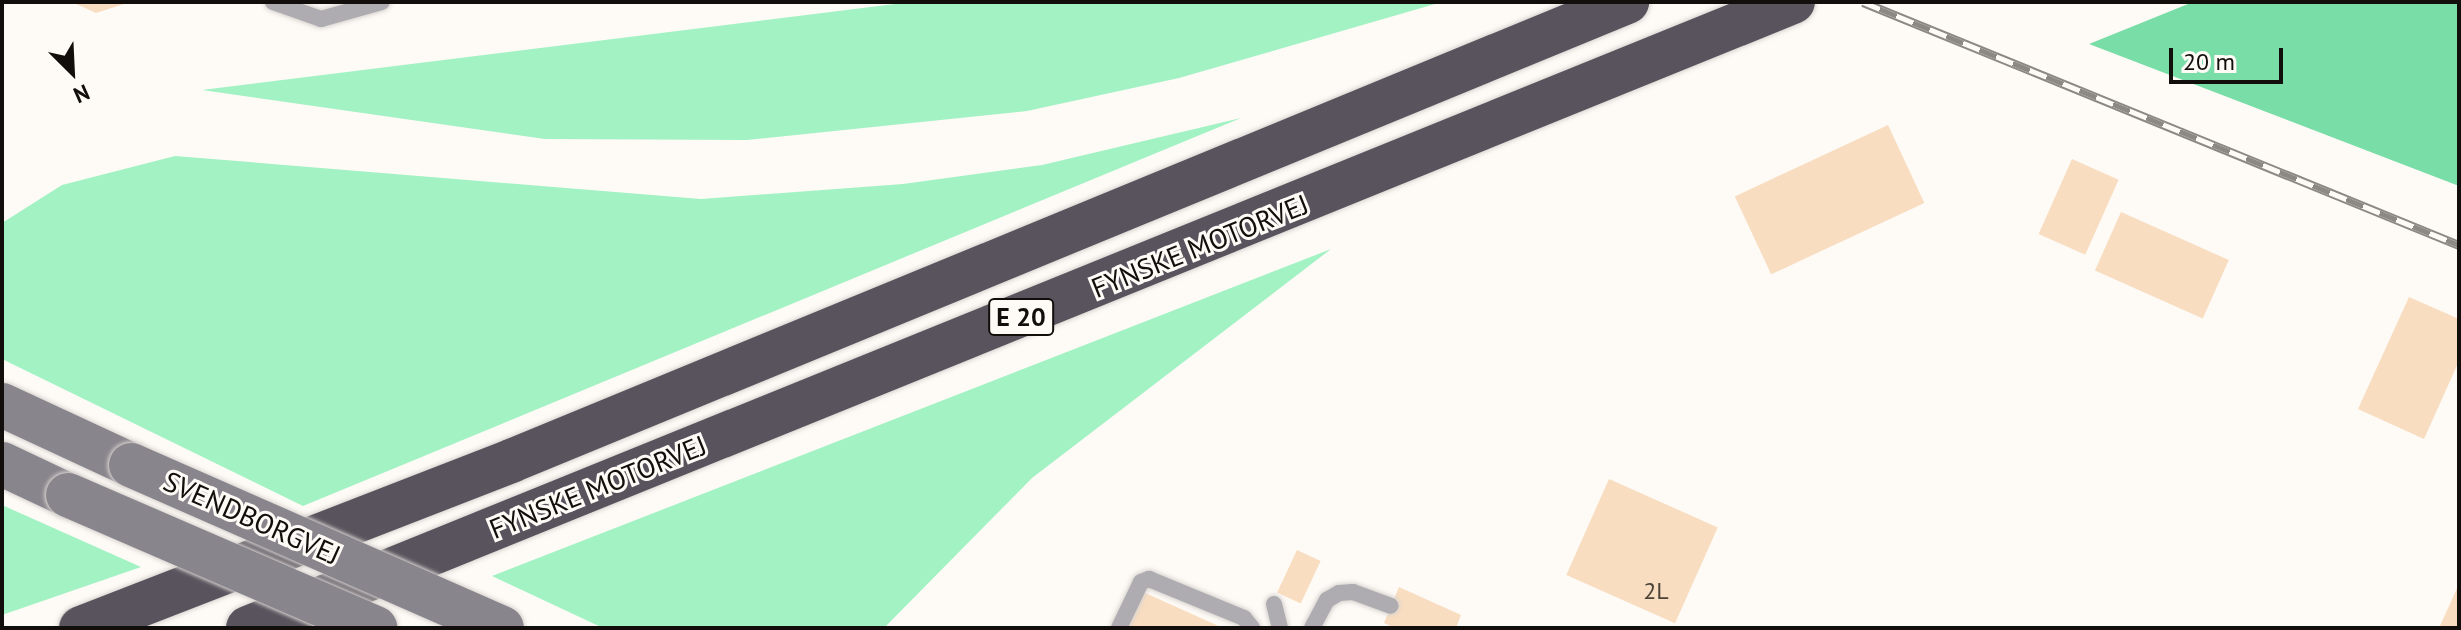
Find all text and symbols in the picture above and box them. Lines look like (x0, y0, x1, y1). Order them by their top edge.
north arrow (32, 32, 112, 112)
scale bar (2173, 32, 2287, 82)
text: 20 m (2183, 46, 2235, 77)
text: N (69, 78, 94, 110)
street label: FYNSKE MOTORVEJ (1087, 187, 1313, 305)
road number: E 20 (987, 295, 1055, 339)
street label: FYNSKE MOTORVEJ (485, 428, 711, 546)
street label: SVENDBORGVEJ (158, 464, 346, 572)
house number: 2L (1643, 577, 1669, 605)

